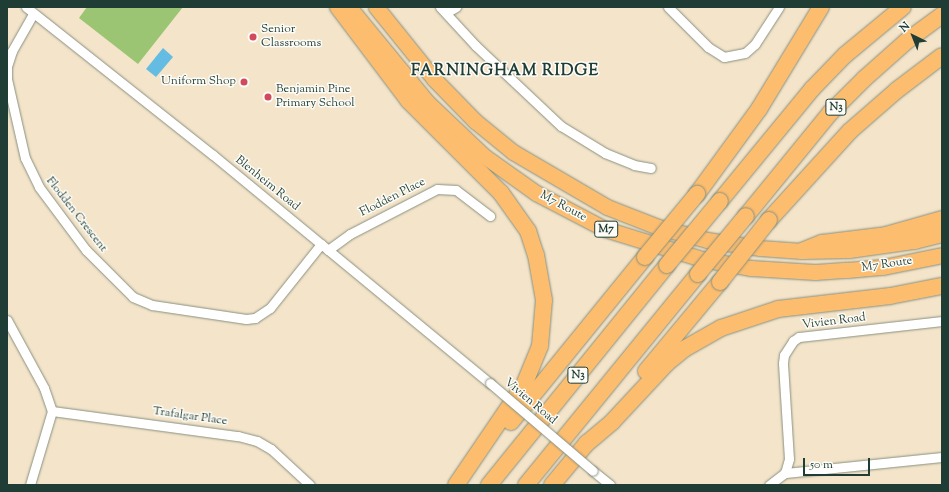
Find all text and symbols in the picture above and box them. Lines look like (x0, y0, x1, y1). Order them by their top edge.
north arrow (893, 16, 933, 56)
text: N (896, 18, 913, 36)
place label: Senior Classrooms (261, 23, 321, 51)
marker: Senior Classrooms (248, 32, 258, 42)
district label: FARNINGHAM RIDGE (411, 62, 599, 82)
place label: Uniform Shop (161, 75, 236, 89)
marker: Uniform Shop (239, 77, 249, 87)
place label: Benjamin Pine Primary School (276, 83, 355, 111)
marker: Benjamin Pine Primary School (263, 92, 273, 102)
road number: N3 (825, 98, 847, 116)
street label: Blenheim Road (232, 154, 302, 214)
street label: Flodden Crescent (42, 175, 110, 255)
street label: Flodden Place (358, 175, 428, 221)
street label: M7 Route (537, 189, 589, 225)
road number: M7 (594, 220, 618, 238)
street label: M7 Route (861, 254, 913, 276)
street label: Vivien Road (801, 311, 867, 333)
road number: N3 (567, 366, 589, 384)
street label: Vivien Road (501, 376, 559, 428)
street label: Trafalgar Place (152, 405, 228, 429)
scale bar (805, 450, 872, 476)
text: 50 m (810, 456, 833, 474)

